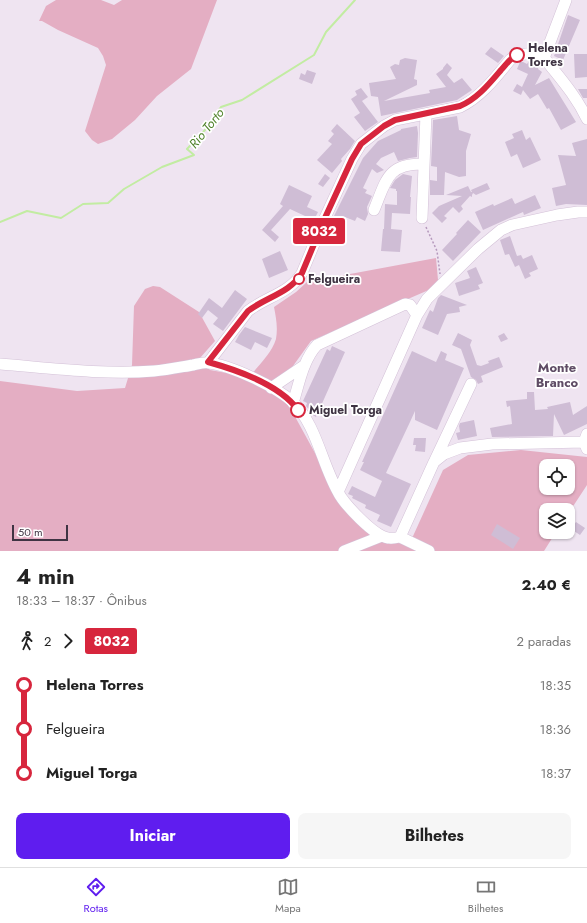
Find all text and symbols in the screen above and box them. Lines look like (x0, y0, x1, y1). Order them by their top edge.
place label: Helena Torres (528, 39, 568, 71)
marker: Helena Torres (509, 47, 525, 63)
water label: Rio Torto (184, 104, 229, 152)
line badge: 8032 (291, 218, 347, 244)
text: 8032 (301, 221, 337, 241)
place label: Felgueira (308, 270, 360, 288)
marker: Felgueira (293, 273, 305, 285)
district label: Monte Branco (536, 358, 579, 392)
place label: Miguel Torga (309, 401, 382, 419)
marker: Miguel Torga (290, 402, 306, 418)
map controls (539, 459, 575, 539)
button: locate (539, 459, 575, 495)
button: layers (539, 503, 575, 539)
scale bar (12, 523, 68, 542)
text: 50 m (18, 524, 43, 540)
text: 4 min (16, 560, 75, 592)
text: 2.40 € (522, 574, 571, 596)
text: 18:33 – 18:37 · Ônibus (16, 591, 147, 610)
icon: walk (16, 630, 38, 652)
icon: forward (57, 630, 79, 652)
text: 8032 (93, 631, 129, 651)
text: 2 (44, 632, 51, 651)
text: 2 paradas (516, 632, 571, 651)
text: Helena Torres (46, 674, 144, 696)
text: 18:35 (540, 676, 571, 695)
text: Felgueira (46, 718, 105, 740)
text: 18:36 (540, 720, 571, 739)
text: Miguel Torga (46, 762, 137, 784)
text: 18:37 (540, 764, 571, 783)
button: Iniciar (16, 813, 290, 859)
button: Bilhetes (298, 813, 571, 859)
tab: Rotas (83, 876, 108, 916)
tab: Mapa (275, 876, 301, 916)
tab: Bilhetes (468, 876, 503, 916)

